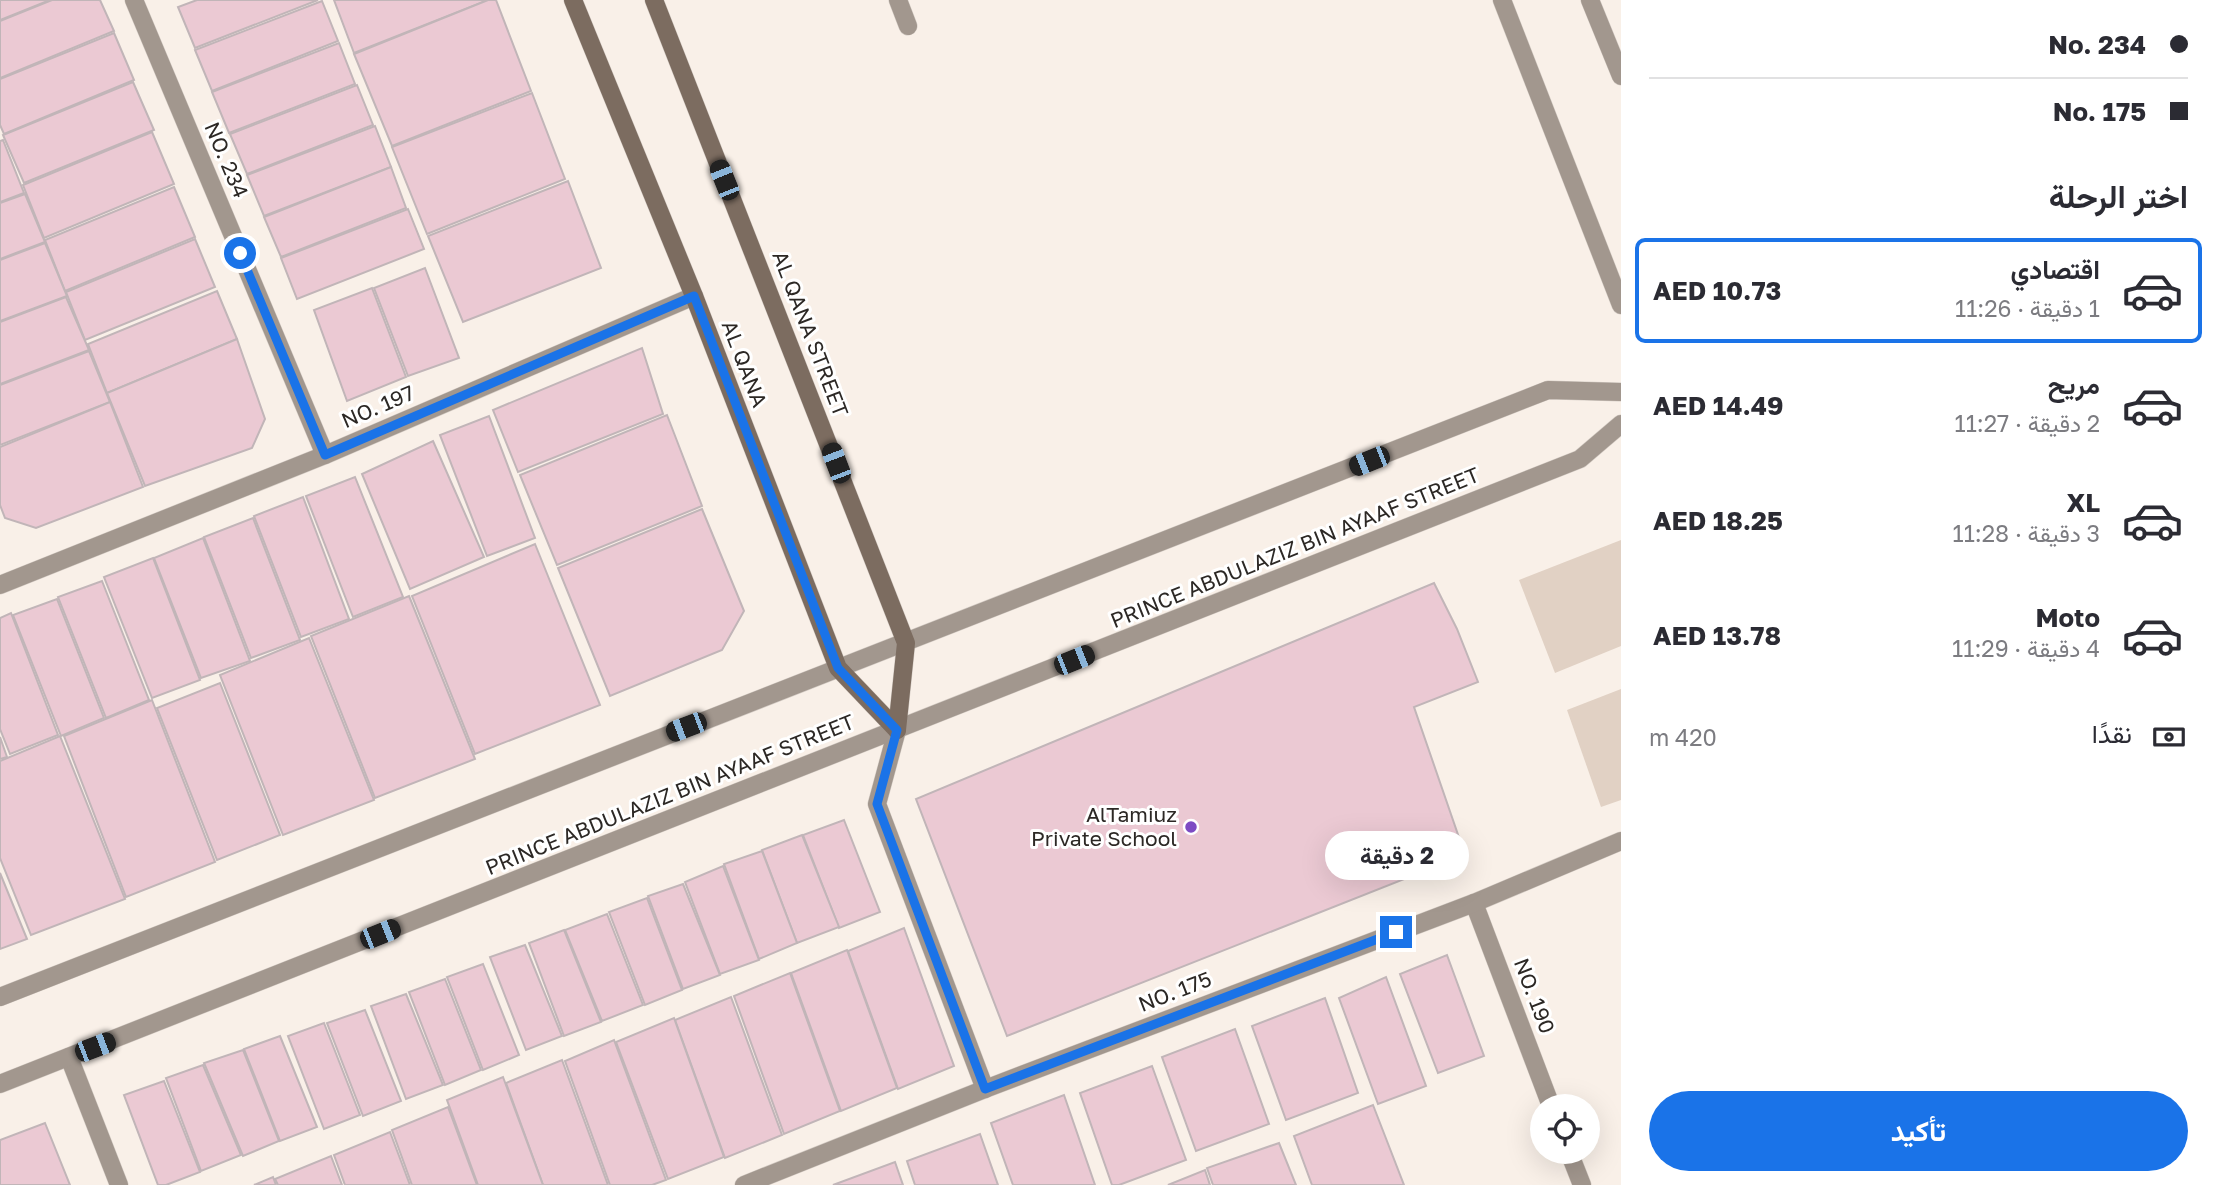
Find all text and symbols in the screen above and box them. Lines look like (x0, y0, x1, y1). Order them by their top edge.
text: No. 234 (2048, 29, 2146, 60)
text: No. 175 (2053, 96, 2146, 127)
street label: NO. 234 (199, 118, 254, 201)
car (707, 157, 742, 203)
text: اختر الرحلة (2049, 177, 2188, 215)
route start (224, 237, 256, 269)
street label: AL QANA STREET (767, 247, 855, 420)
text: اقتصادي (2011, 254, 2100, 285)
icon: car (2121, 259, 2184, 322)
text: AED 10.73 (1653, 275, 1781, 306)
text: 1 دقيقة · 11:26 (1955, 294, 2100, 322)
street label: AL QANA (717, 317, 773, 411)
text: مريح (2048, 369, 2100, 400)
icon: car (2121, 374, 2184, 437)
street label: NO. 197 (337, 379, 418, 433)
text: AED 14.49 (1653, 390, 1784, 421)
text: 2 دقيقة · 11:27 (1955, 409, 2100, 437)
car (819, 440, 854, 486)
car (1346, 443, 1393, 479)
street label: PRINCE ABDULAZIZ BIN AYAAF STREET (1106, 461, 1483, 633)
text: XL (2066, 487, 2100, 518)
icon: car (2121, 489, 2184, 552)
text: AED 18.25 (1653, 505, 1783, 536)
text: 3 دقيقة · 11:28 (1953, 519, 2100, 547)
text: Moto (2035, 602, 2100, 633)
icon: car (2121, 604, 2184, 667)
text: AED 13.78 (1653, 620, 1781, 651)
text: 4 دقيقة · 11:29 (1952, 634, 2100, 662)
car (1051, 642, 1098, 678)
street label: PRINCE ABDULAZIZ BIN AYAAF STREET (481, 708, 858, 880)
car (663, 710, 710, 744)
text: نقدًا (2092, 718, 2132, 749)
icon: cash (2150, 718, 2188, 756)
text: 420 m (1649, 723, 1717, 751)
place label: AlTamiuz Private School (1031, 801, 1177, 851)
marker: AlTamiuz Private School (1183, 819, 1199, 835)
callout: 2 دقيقة (1324, 830, 1468, 880)
text: 2 دقيقة (1360, 841, 1434, 869)
car (357, 916, 404, 952)
route end (1380, 916, 1412, 948)
street label: NO. 190 (1509, 954, 1561, 1037)
street label: NO. 175 (1134, 965, 1215, 1017)
car (72, 1030, 119, 1064)
button: تأكيد (1649, 1091, 2188, 1171)
map controls (1530, 1094, 1600, 1164)
button: locate (1530, 1094, 1600, 1164)

